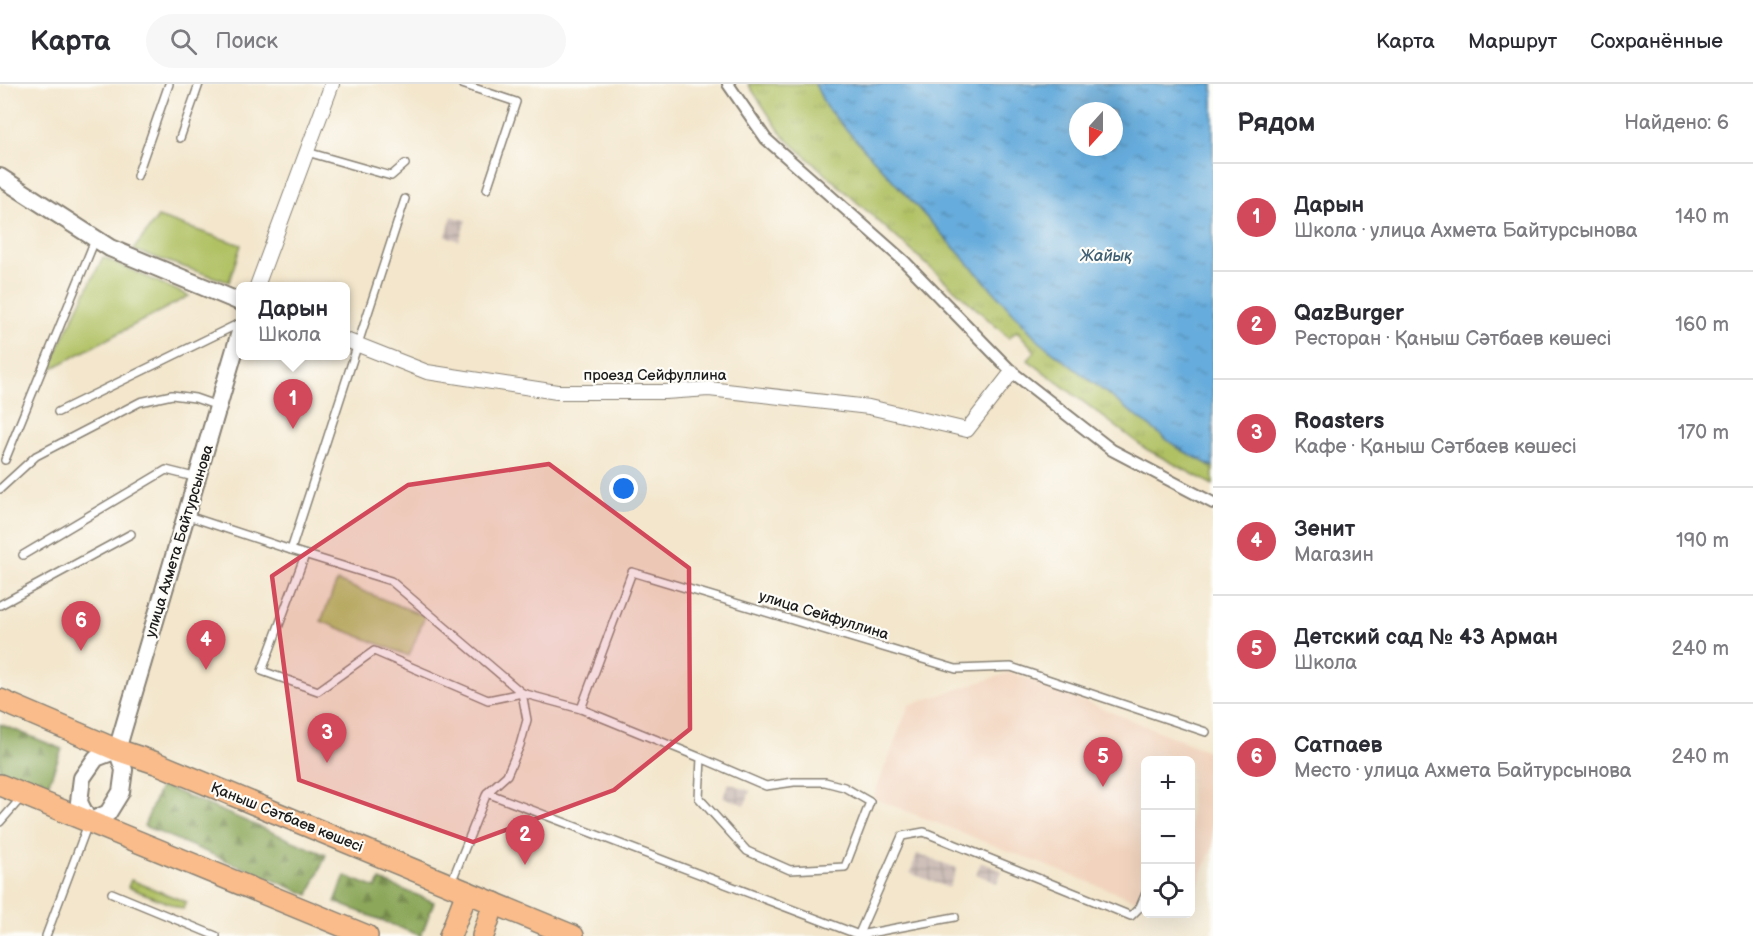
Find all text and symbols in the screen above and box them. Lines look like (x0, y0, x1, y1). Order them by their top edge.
search box (146, 14, 566, 68)
text: Карта (30, 25, 110, 58)
icon: search (167, 25, 200, 58)
text: Поиск (215, 28, 278, 55)
text: Карта (1376, 29, 1435, 54)
text: Маршрут (1468, 29, 1557, 54)
text: Сохранённые (1590, 29, 1723, 54)
north arrow (1069, 102, 1123, 156)
text: Рядом (1237, 108, 1315, 139)
text: Найдено: 6 (1624, 111, 1729, 135)
text: Дарын (1294, 192, 1364, 219)
text: 1 (1252, 205, 1261, 229)
text: 140 m (1675, 205, 1729, 229)
text: Школа · улица Ахмета Байтурсынова (1294, 219, 1638, 243)
water label: Жайық (1079, 247, 1133, 266)
popup (236, 282, 350, 360)
text: Дарын (258, 296, 328, 323)
text: QazBurger (1294, 300, 1404, 327)
text: 2 (1251, 313, 1262, 337)
text: 160 m (1675, 313, 1729, 337)
text: Школа (258, 323, 321, 347)
text: Ресторан · Қаныш Сәтбаев көшесі (1294, 327, 1612, 351)
street label: проезд Сейфуллина (583, 366, 727, 385)
pin: 1 (274, 380, 312, 429)
text: Roasters (1294, 408, 1384, 435)
text: 3 (1251, 421, 1262, 445)
text: 170 m (1678, 421, 1729, 445)
text: Кафе · Қаныш Сәтбаев көшесі (1294, 435, 1577, 459)
street label: улица Ахмета Байтурсынова (141, 442, 218, 640)
your location (609, 474, 638, 503)
text: Зенит (1294, 516, 1355, 543)
text: 4 (1251, 529, 1262, 553)
text: 190 m (1676, 529, 1729, 553)
text: Магазин (1294, 543, 1374, 567)
street label: улица Сейфуллина (757, 587, 891, 644)
pin: 6 (62, 602, 100, 651)
pin: 4 (186, 620, 226, 670)
text: Детский сад № 43 Арман (1294, 624, 1558, 651)
text: 5 (1251, 637, 1262, 661)
text: 240 m (1672, 637, 1729, 661)
text: Школа (1294, 651, 1357, 675)
pin: 3 (308, 714, 346, 763)
text: Сатпаев (1294, 732, 1382, 759)
pin: 5 (1084, 738, 1122, 787)
text: 6 (1250, 745, 1263, 769)
text: 240 m (1672, 745, 1729, 769)
map controls (1141, 756, 1195, 918)
button: + (1141, 756, 1195, 810)
text: Место · улица Ахмета Байтурсынова (1294, 759, 1632, 783)
street label: Қаныш Сәтбаев көшесі (208, 778, 366, 857)
button: − (1141, 810, 1195, 864)
pin: 2 (506, 816, 544, 865)
button: locate (1141, 864, 1195, 918)

